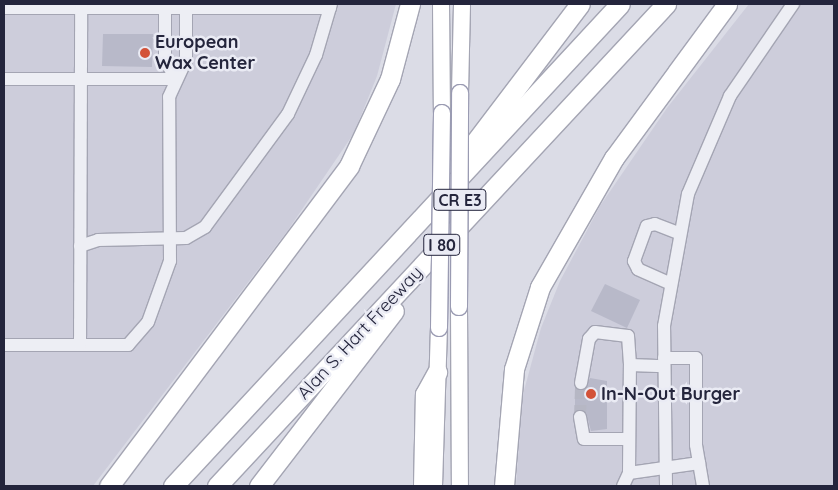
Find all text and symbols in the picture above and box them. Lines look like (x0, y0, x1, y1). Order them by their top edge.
place label: European Wax Center (155, 32, 255, 74)
marker: European Wax Center (139, 47, 151, 59)
road number: CR E3 (432, 186, 488, 214)
road number: I 80 (423, 232, 461, 258)
street label: Alan S. Hart Freeway (293, 262, 427, 404)
place label: In-N-Out Burger (601, 383, 740, 405)
marker: In-N-Out Burger (585, 388, 597, 400)

